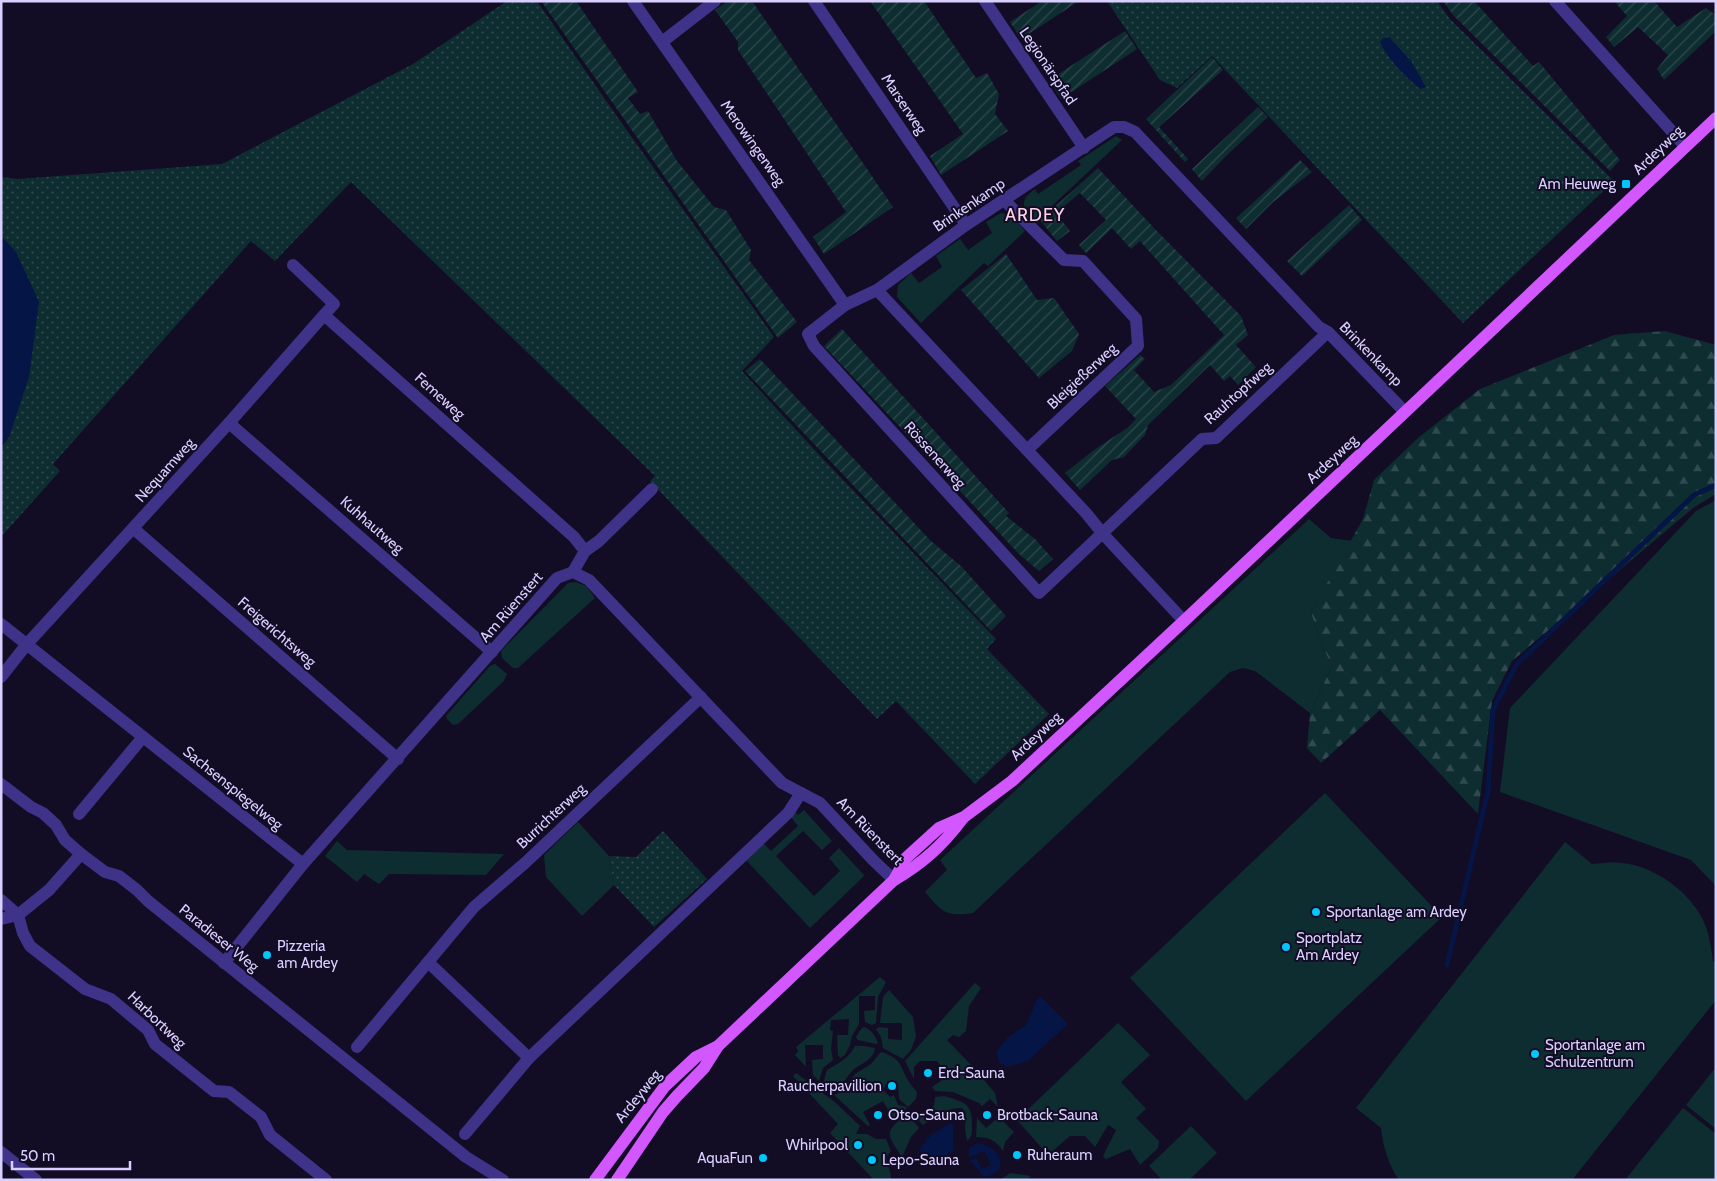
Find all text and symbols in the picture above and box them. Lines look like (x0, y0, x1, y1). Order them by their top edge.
street label: Legionärspfad (1016, 24, 1080, 108)
street label: Marserweg (877, 71, 931, 138)
street label: Merowingerweg (717, 97, 790, 190)
street label: Ardeyweg (1629, 121, 1687, 178)
street label: Brinkenkamp (930, 174, 1008, 236)
place label: Am Heuweg (1538, 175, 1617, 193)
marker: Am Heuweg (1620, 178, 1632, 190)
district label: ARDEY (1005, 204, 1065, 226)
street label: Brinkenkamp (1336, 318, 1406, 390)
street label: Bleigießerweg (1043, 339, 1121, 413)
street label: Rauhtopfweg (1201, 358, 1276, 428)
street label: Femeweg (411, 369, 469, 424)
street label: Rössenerweg (900, 418, 970, 493)
street label: Ardeyweg (1303, 430, 1362, 487)
street label: Nequamweg (131, 434, 199, 506)
street label: Kuhhautweg (337, 493, 408, 558)
street label: Am Rüenstert (476, 568, 546, 646)
street label: Freigerichtsweg (234, 593, 320, 671)
street label: Ardeyweg (1007, 707, 1066, 764)
street label: Sachsenspiegelweg (179, 742, 287, 834)
street label: Burrichterweg (513, 779, 590, 852)
street label: Am Rüenstert (833, 793, 907, 869)
street label: Paradieser Weg (176, 900, 263, 976)
place label: Sportanlage am Ardey (1326, 903, 1467, 921)
marker: Sportanlage am Ardey (1310, 906, 1322, 918)
place label: Sportplatz Am Ardey (1296, 929, 1362, 964)
place label: Pizzeria am Ardey (277, 937, 338, 972)
marker: Sportplatz Am Ardey (1280, 941, 1292, 953)
marker: Pizzeria am Ardey (261, 949, 273, 961)
street label: Harbortweg (124, 988, 190, 1053)
place label: Sportanlage am Schulzentrum (1545, 1036, 1645, 1071)
marker: Sportanlage am Schulzentrum (1529, 1048, 1541, 1060)
place label: Erd-Sauna (938, 1064, 1005, 1082)
street label: Ardeyweg (611, 1065, 665, 1126)
marker: Erd-Sauna (922, 1067, 934, 1079)
place label: Raucherpavillion (778, 1077, 882, 1095)
marker: Raucherpavillion (886, 1080, 898, 1092)
place label: Otso-Sauna (888, 1106, 965, 1124)
place label: Brotback-Sauna (997, 1106, 1099, 1124)
marker: Otso-Sauna (872, 1109, 884, 1121)
marker: Brotback-Sauna (981, 1109, 993, 1121)
place label: Whirlpool (786, 1136, 848, 1154)
scale bar (12, 1138, 130, 1170)
marker: Whirlpool (852, 1139, 864, 1151)
place label: Ruheraum (1027, 1146, 1092, 1164)
text: 50 m (20, 1147, 55, 1165)
place label: AquaFun (697, 1149, 753, 1167)
marker: Ruheraum (1011, 1149, 1023, 1161)
place label: Lepo-Sauna (882, 1151, 960, 1169)
marker: AquaFun (757, 1152, 769, 1164)
marker: Lepo-Sauna (866, 1154, 878, 1166)

